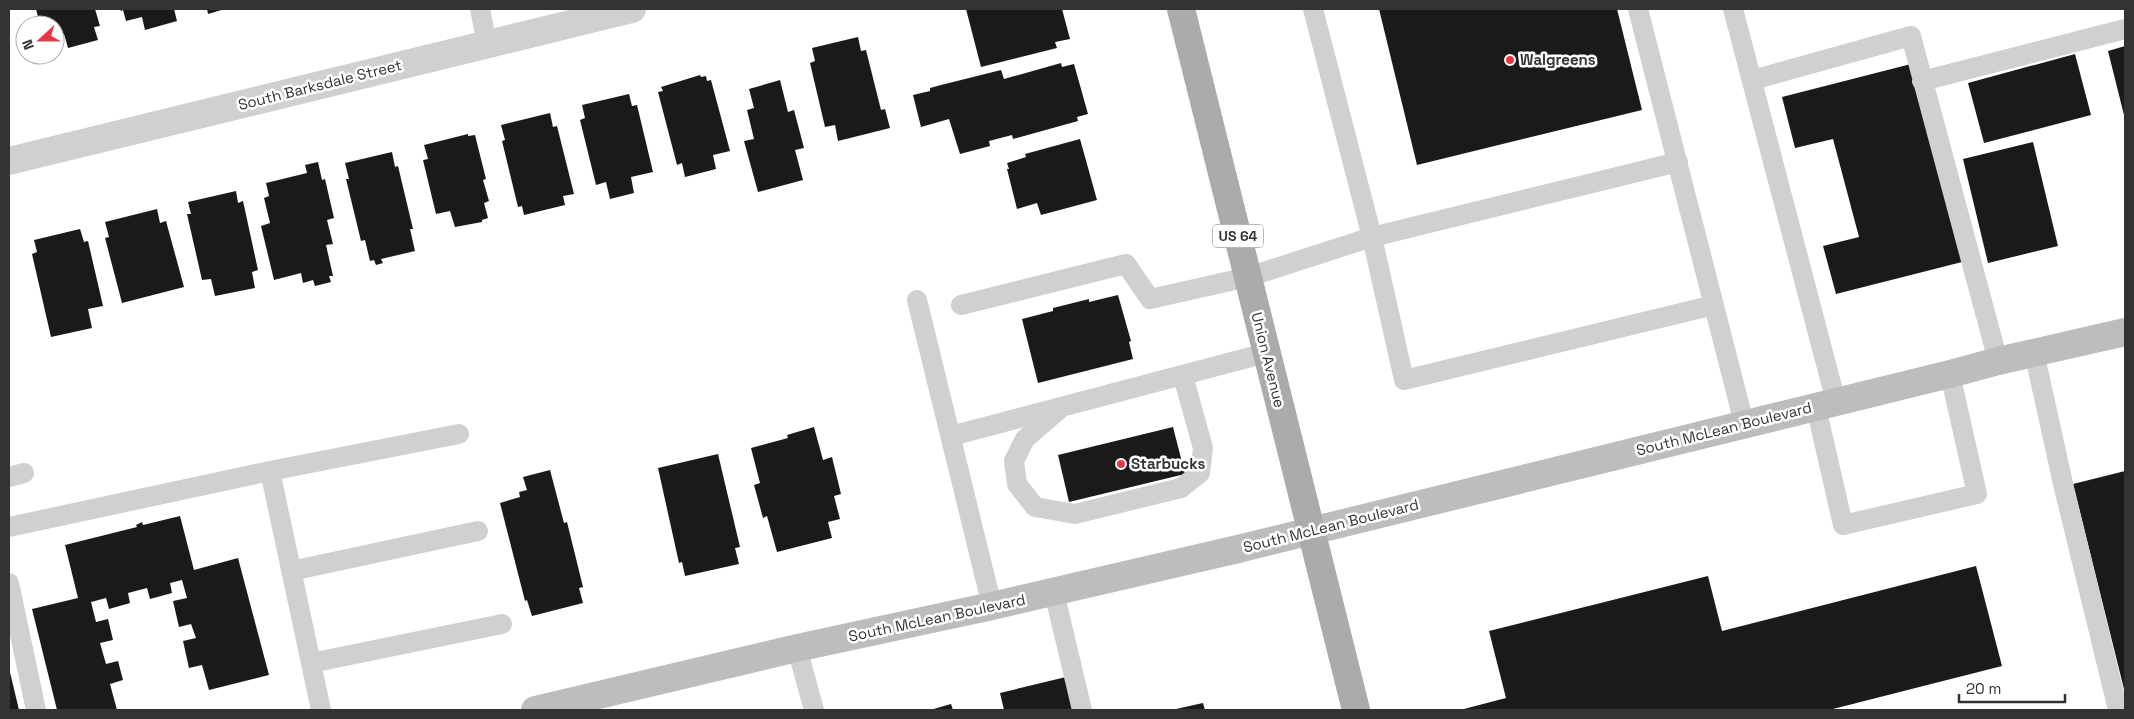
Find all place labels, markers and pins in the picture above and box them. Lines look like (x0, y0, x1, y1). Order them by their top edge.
place label: Walgreens (1520, 50, 1596, 69)
marker: Walgreens (1504, 54, 1516, 66)
place label: Starbucks (1131, 454, 1205, 473)
marker: Starbucks (1115, 458, 1127, 470)

